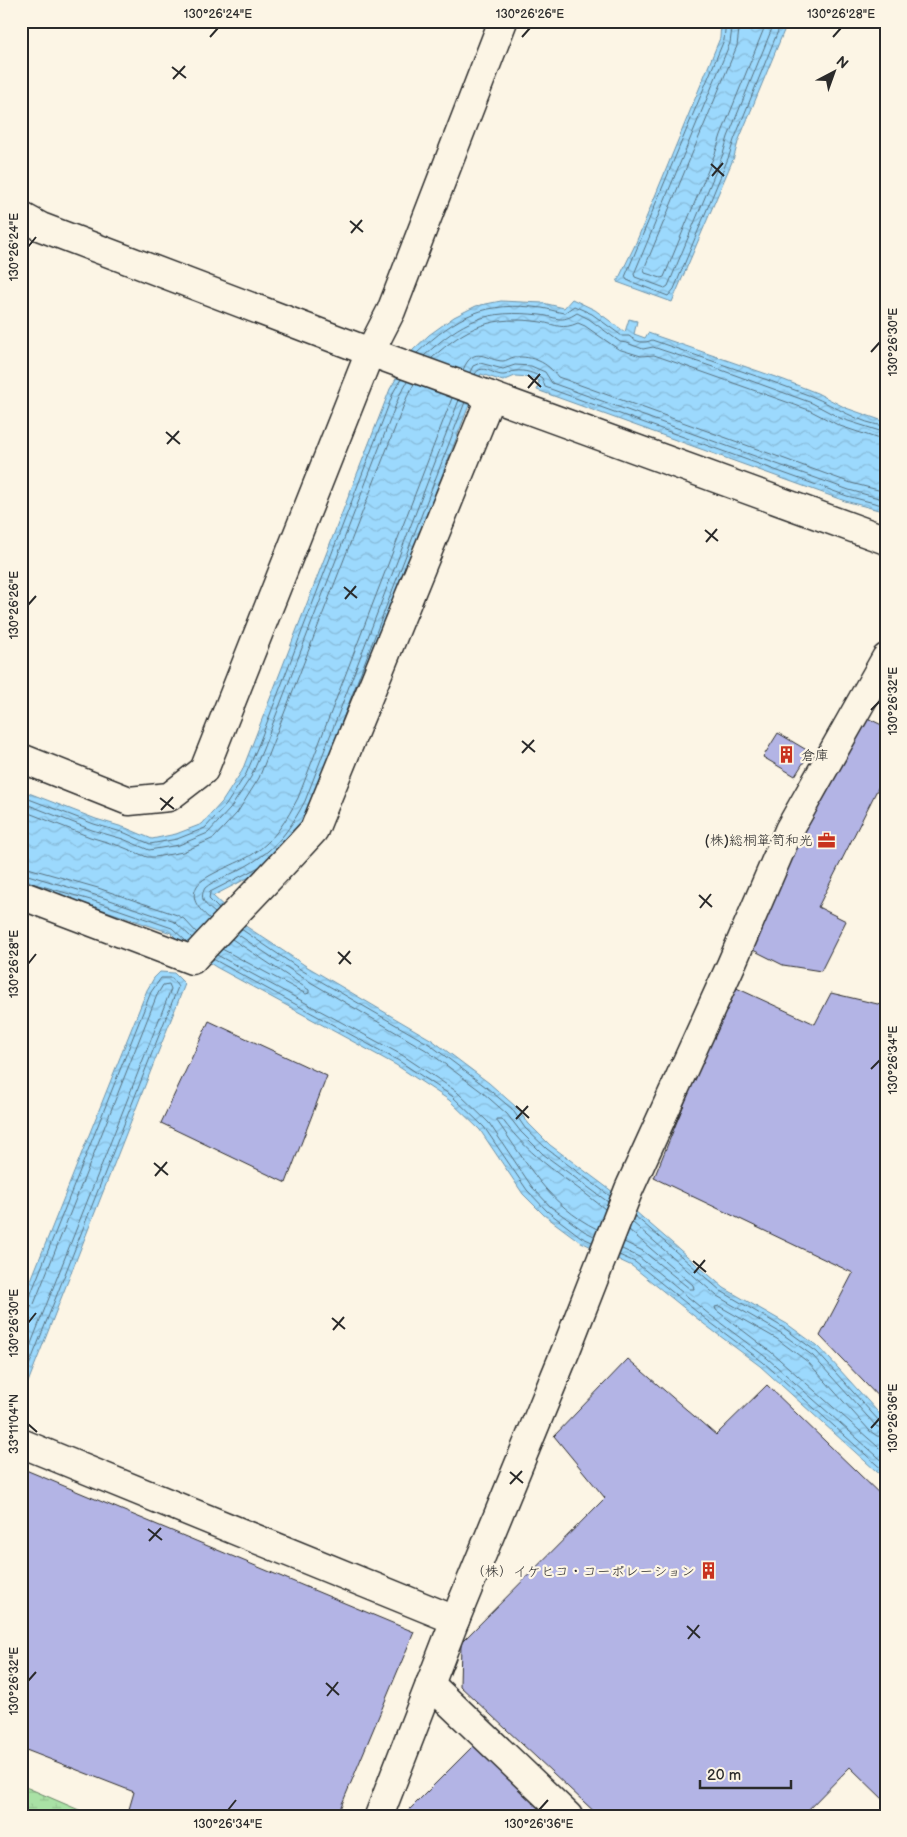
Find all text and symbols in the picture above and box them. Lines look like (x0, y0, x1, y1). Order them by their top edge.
text: 130°26'24"E (184, 7, 252, 22)
text: 130°26'26"E (496, 7, 564, 22)
text: 130°26'28"E (807, 7, 875, 22)
north arrow (810, 48, 860, 98)
text: N (833, 53, 852, 72)
text: 130°26'24"E (7, 213, 22, 281)
text: 130°26'30"E (886, 308, 901, 376)
text: 130°26'26"E (7, 571, 22, 639)
text: 130°26'32"E (886, 667, 901, 735)
building icon: 倉庫 (777, 745, 797, 765)
place label: 倉庫 (801, 747, 829, 764)
office icon: (株)総桐箪笥和光 (817, 830, 837, 850)
place label: (株)総桐箪笥和光 (705, 832, 813, 849)
text: 130°26'28"E (7, 930, 22, 998)
text: 130°26'34"E (886, 1026, 901, 1094)
text: 130°26'30"E (7, 1289, 22, 1357)
text: 130°26'36"E (886, 1384, 901, 1452)
text: 33°11'04"N (7, 1394, 22, 1454)
building icon: （株）イケヒコ・コーポレーション (699, 1561, 719, 1581)
place label: （株）イケヒコ・コーポレーション (471, 1563, 695, 1580)
text: 130°26'32"E (7, 1647, 22, 1715)
scale bar (700, 1757, 791, 1789)
text: 20 m (707, 1766, 741, 1785)
text: 130°26'34"E (194, 1817, 262, 1832)
text: 130°26'36"E (505, 1817, 573, 1832)

